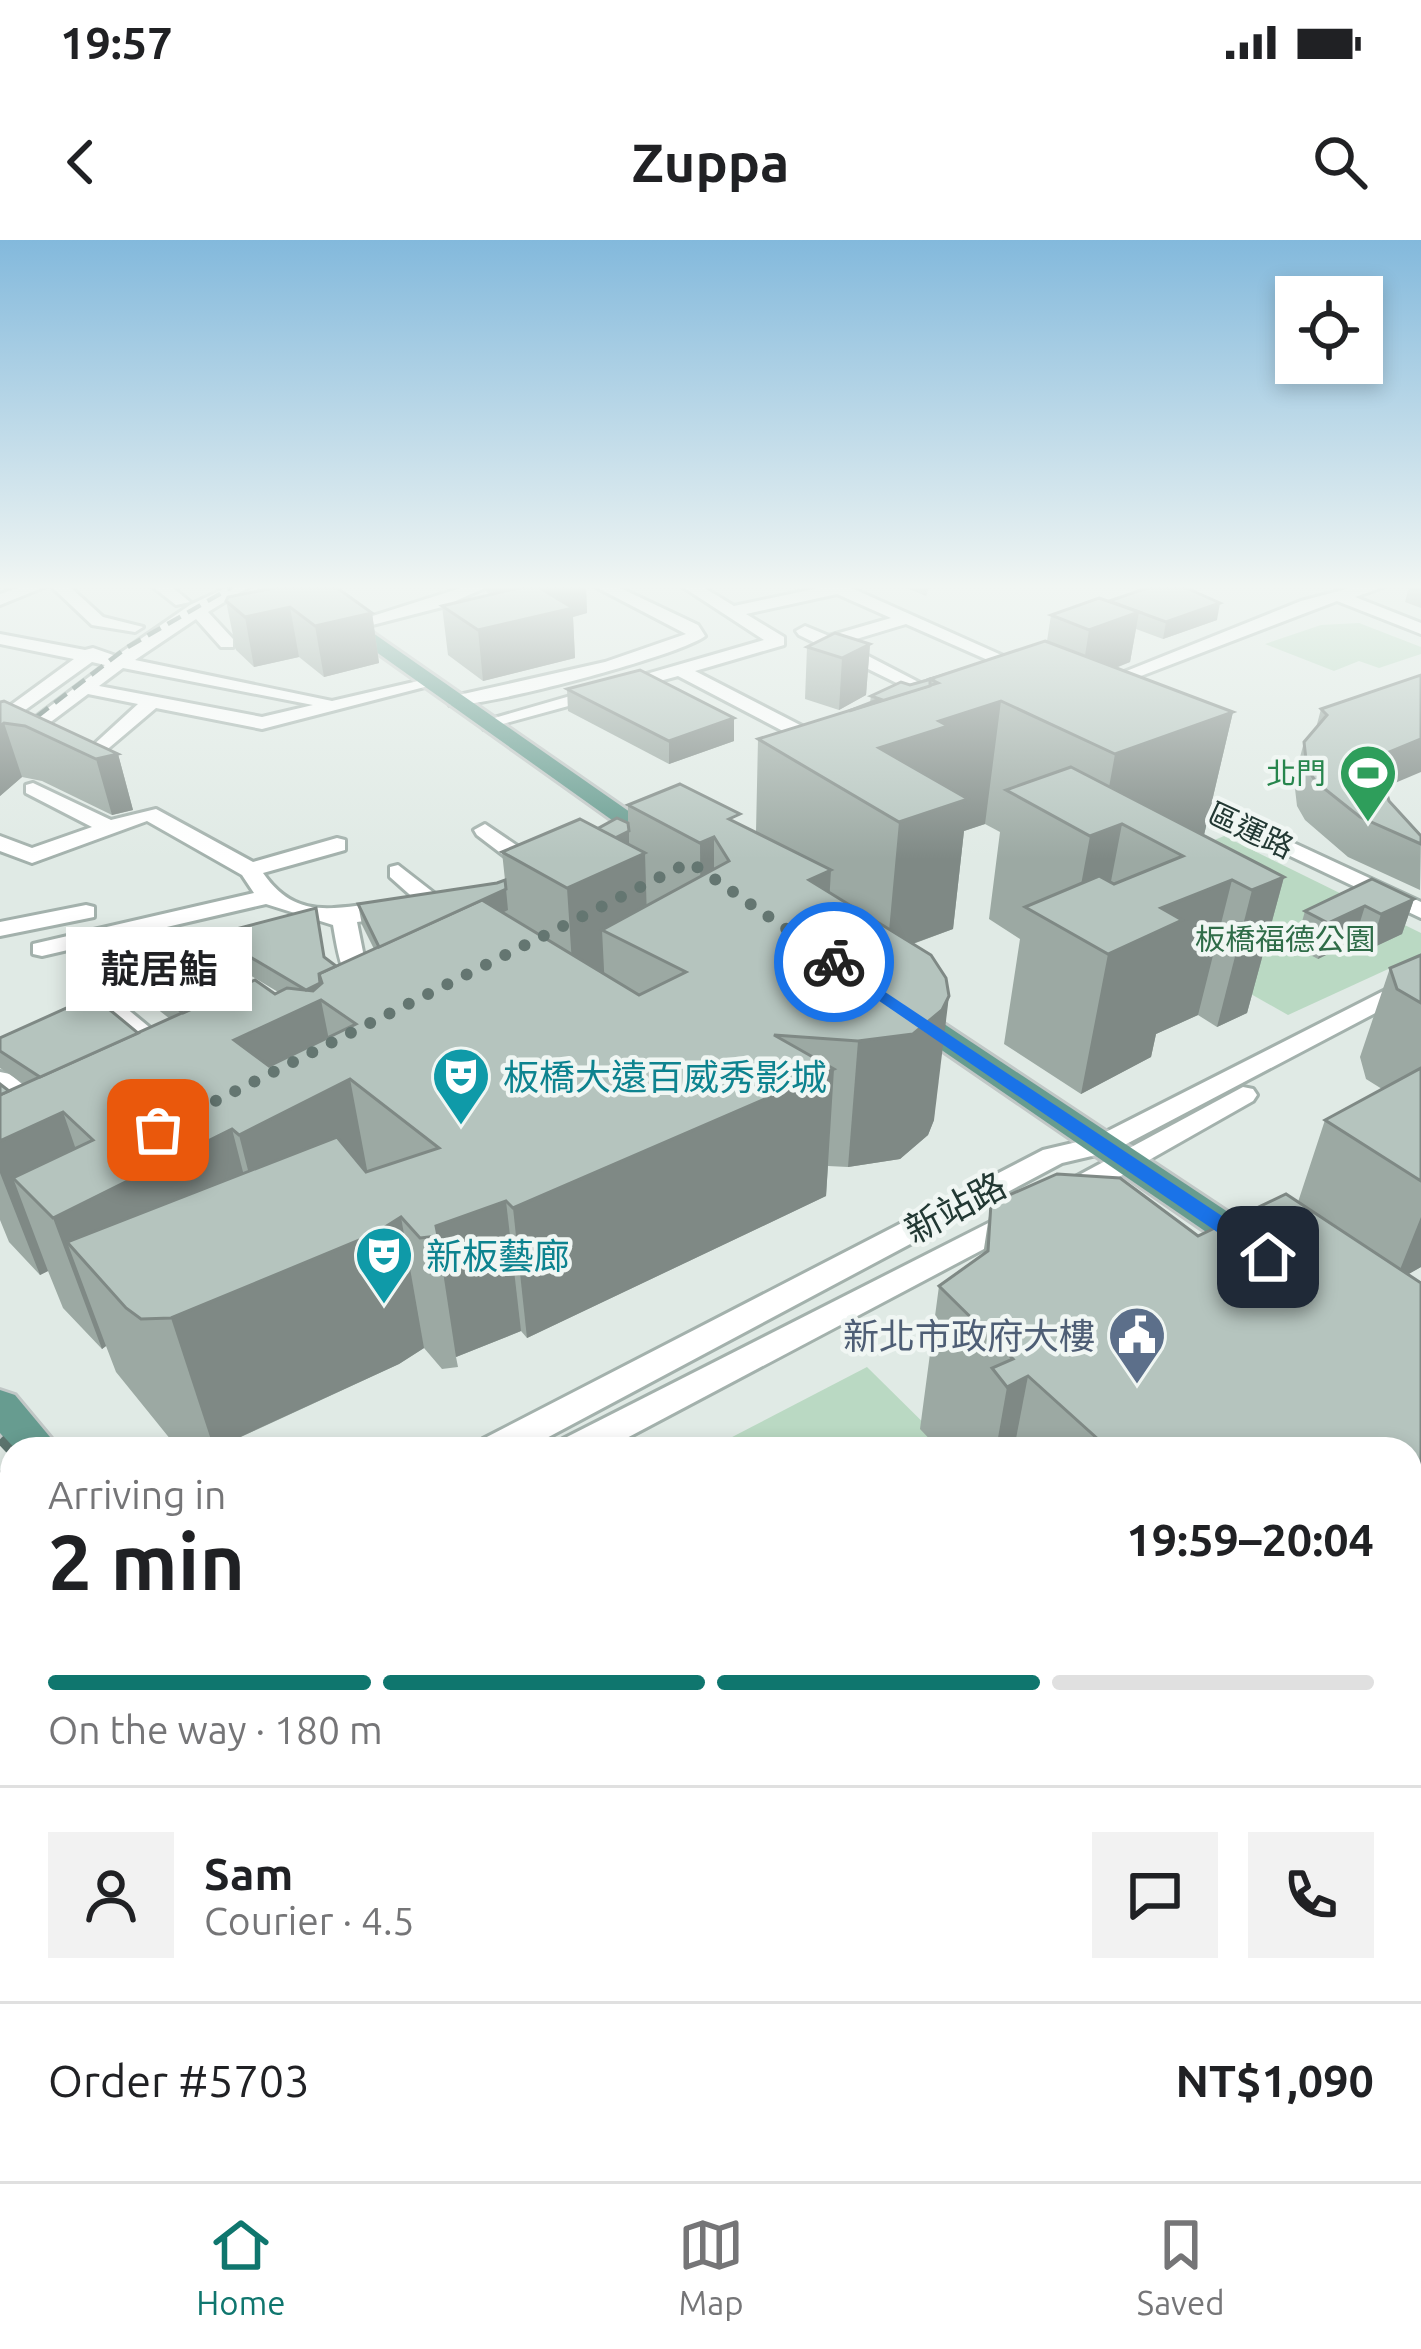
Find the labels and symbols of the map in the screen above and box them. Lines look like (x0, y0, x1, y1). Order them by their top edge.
sports icon: 北門 (1337, 742, 1399, 824)
place label: 北門 (1266, 756, 1326, 790)
street label: 區運路 (1203, 796, 1299, 864)
courier (774, 902, 894, 1022)
park label: 板橋福德公園 (1195, 922, 1375, 956)
callout: 靛居鮨 (65, 926, 251, 1010)
theatre icon: 板橋大遠百威秀影城 (430, 1045, 492, 1127)
place label: 板橋大遠百威秀影城 (503, 1056, 827, 1097)
pin (107, 1079, 209, 1181)
street label: 新站路 (898, 1164, 1012, 1250)
pin (1217, 1206, 1319, 1308)
theatre icon: 新板藝廊 (353, 1224, 415, 1306)
place label: 新板藝廊 (426, 1235, 570, 1276)
public building icon: 新北市政府大樓 (1106, 1304, 1168, 1386)
place label: 新北市政府大樓 (843, 1315, 1095, 1356)

